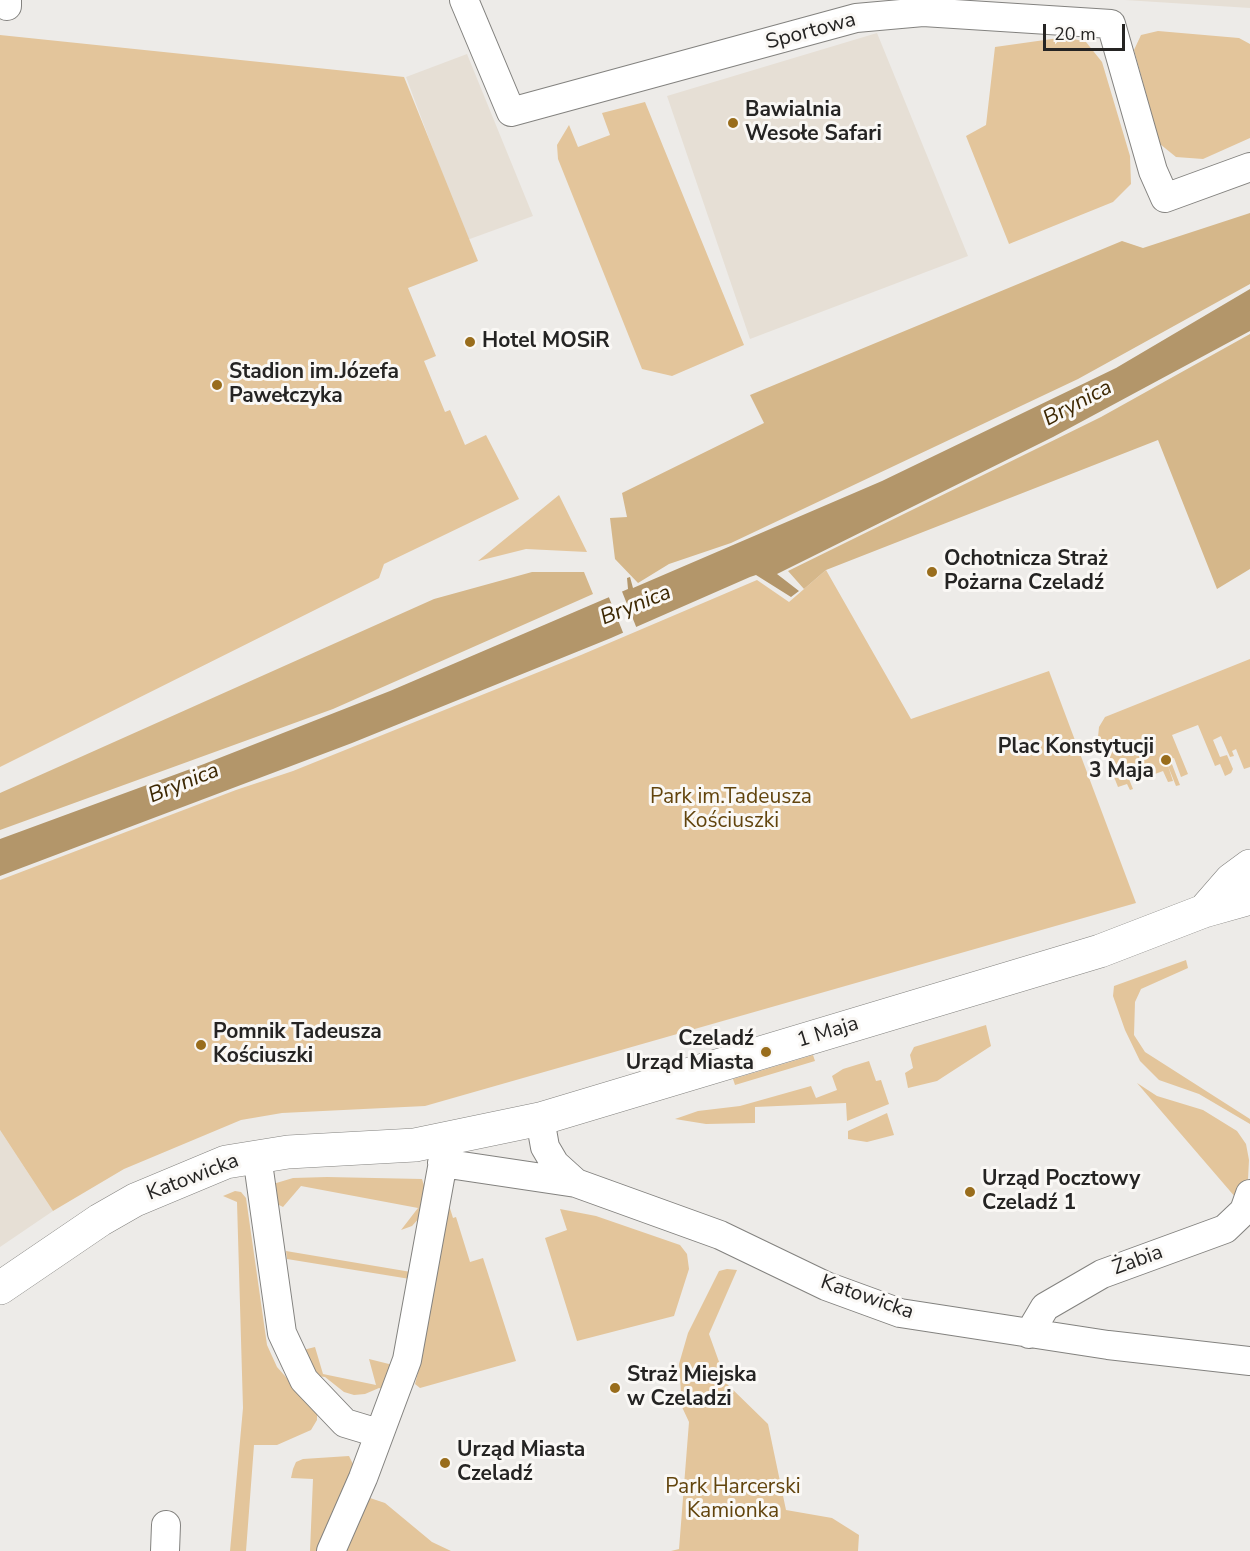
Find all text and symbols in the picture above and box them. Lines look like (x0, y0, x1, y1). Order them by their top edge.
street label: Sportowa (763, 8, 859, 56)
scale bar (1046, 12, 1128, 50)
text: 20 m (1054, 22, 1096, 46)
place label: Bawialnia Wesołe Safari (745, 98, 882, 148)
marker: Bawialnia Wesołe Safari (726, 116, 740, 130)
place label: Hotel MOSiR (482, 329, 610, 355)
marker: Hotel MOSiR (463, 335, 477, 349)
place label: Stadion im.Józefa Pawełczyka (229, 360, 399, 410)
water label: Brynica (1039, 375, 1117, 433)
marker: Stadion im.Józefa Pawełczyka (210, 378, 224, 392)
place label: Ochotnicza Straż Pożarna Czeladź (944, 547, 1108, 597)
marker: Ochotnicza Straż Pożarna Czeladź (925, 565, 939, 579)
water label: Brynica (597, 580, 675, 632)
place label: Plac Konstytucji 3 Maja (998, 735, 1154, 785)
marker: Plac Konstytucji 3 Maja (1159, 753, 1173, 767)
water label: Brynica (145, 758, 223, 810)
park label: Park im.Tadeusza Kościuszki (650, 785, 812, 835)
street label: 1 Maja (794, 1012, 862, 1054)
place label: Pomnik Tadeusza Kościuszki (213, 1020, 382, 1070)
place label: Czeladź Urząd Miasta (626, 1027, 754, 1077)
marker: Pomnik Tadeusza Kościuszki (194, 1038, 208, 1052)
marker: Czeladź Urząd Miasta (759, 1045, 773, 1059)
street label: Katowicka (143, 1149, 243, 1207)
place label: Urząd Pocztowy Czeladź 1 (982, 1167, 1140, 1217)
marker: Urząd Pocztowy Czeladź 1 (963, 1185, 977, 1199)
street label: Żabia (1109, 1240, 1167, 1282)
street label: Katowicka (817, 1270, 917, 1326)
place label: Straż Miejska w Czeladzi (627, 1363, 757, 1413)
marker: Straż Miejska w Czeladzi (608, 1381, 622, 1395)
place label: Urząd Miasta Czeladź (457, 1438, 585, 1488)
marker: Urząd Miasta Czeladź (438, 1456, 452, 1470)
park label: Park Harcerski Kamionka (665, 1475, 801, 1525)

